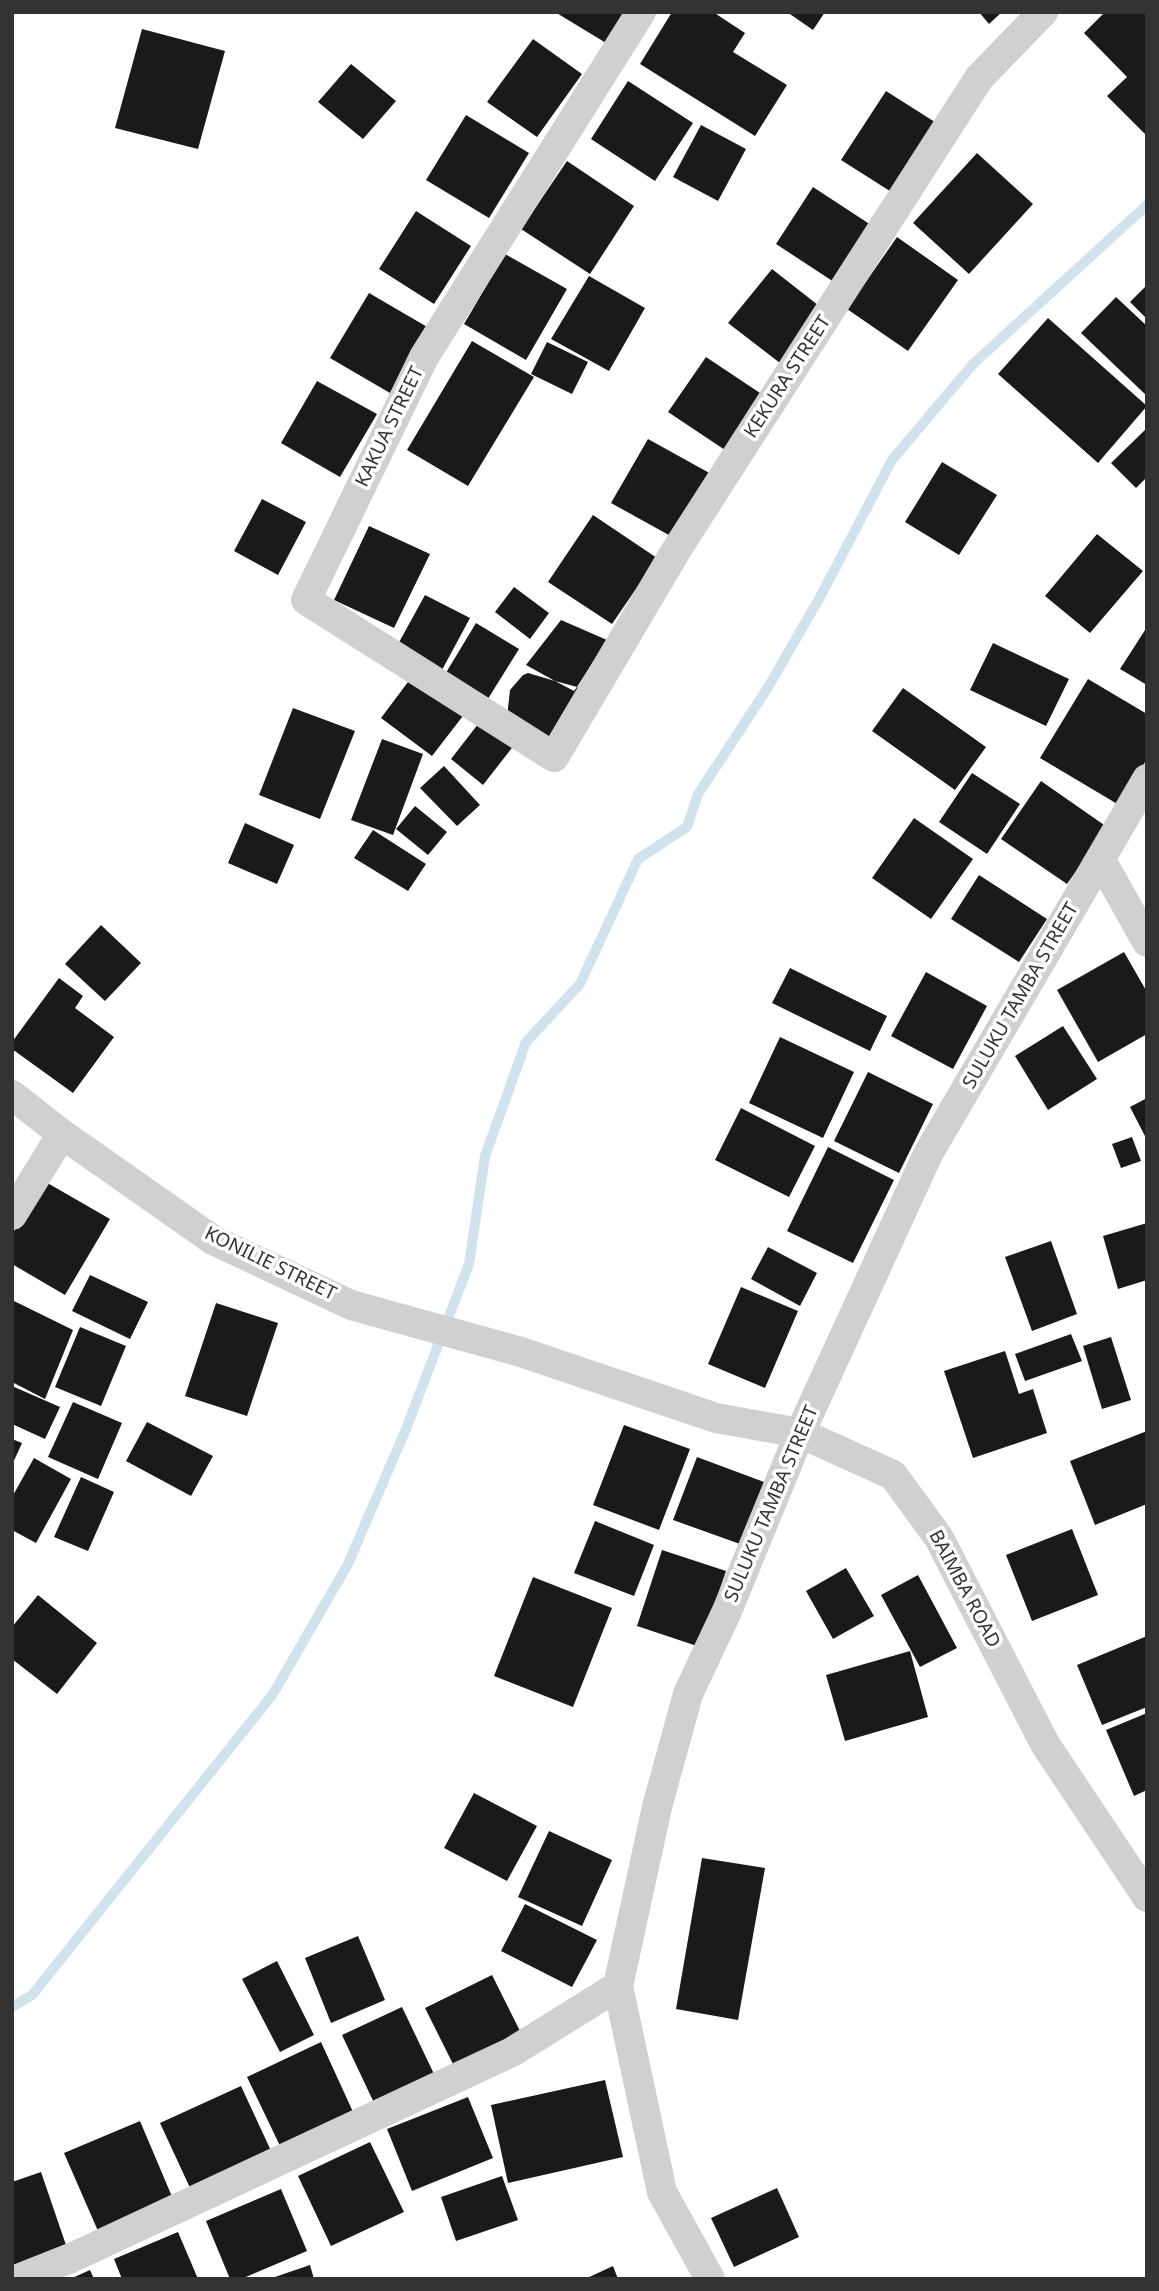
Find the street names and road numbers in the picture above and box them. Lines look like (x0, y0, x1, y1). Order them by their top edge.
street label: KEKURA STREET (740, 312, 836, 442)
street label: KAKUA STREET (351, 363, 429, 491)
street label: SULUKU TAMBA STREET (958, 899, 1084, 1093)
street label: KONILIE STREET (201, 1222, 339, 1306)
street label: SULUKU TAMBA STREET (720, 1402, 824, 1606)
street label: BAIMBA ROAD (923, 1526, 1005, 1652)

